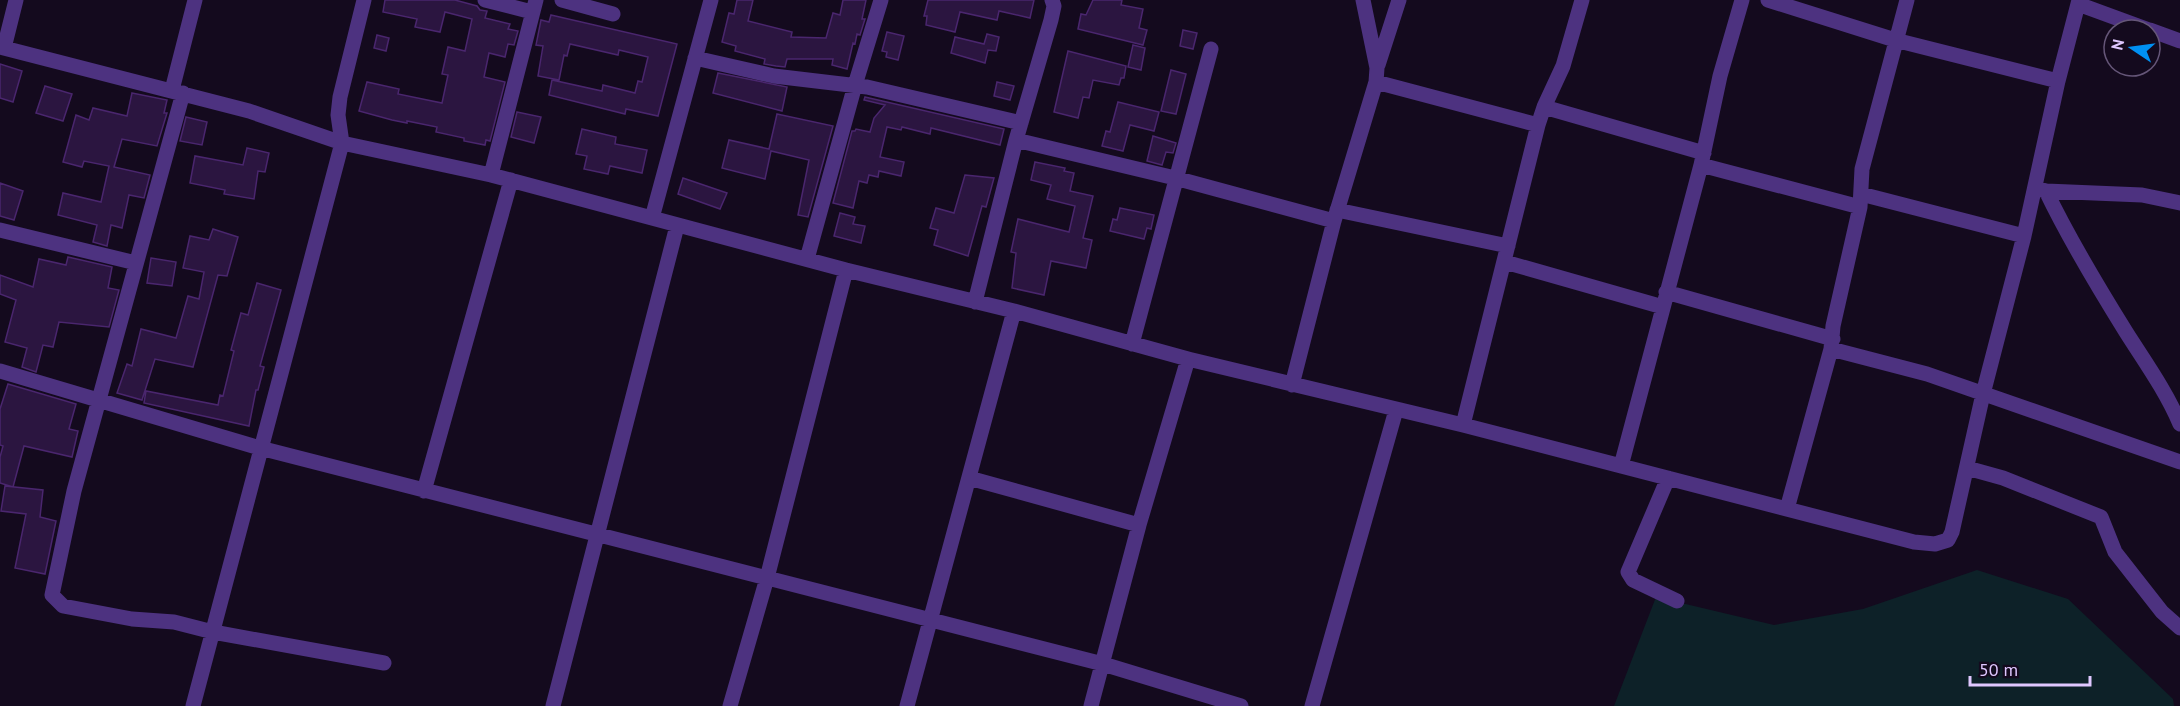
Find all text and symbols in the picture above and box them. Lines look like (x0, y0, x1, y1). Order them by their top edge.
north arrow (2102, 18, 2162, 78)
text: N (2106, 37, 2128, 52)
scale bar (1970, 649, 2090, 687)
text: 50 m (1979, 658, 2018, 681)

